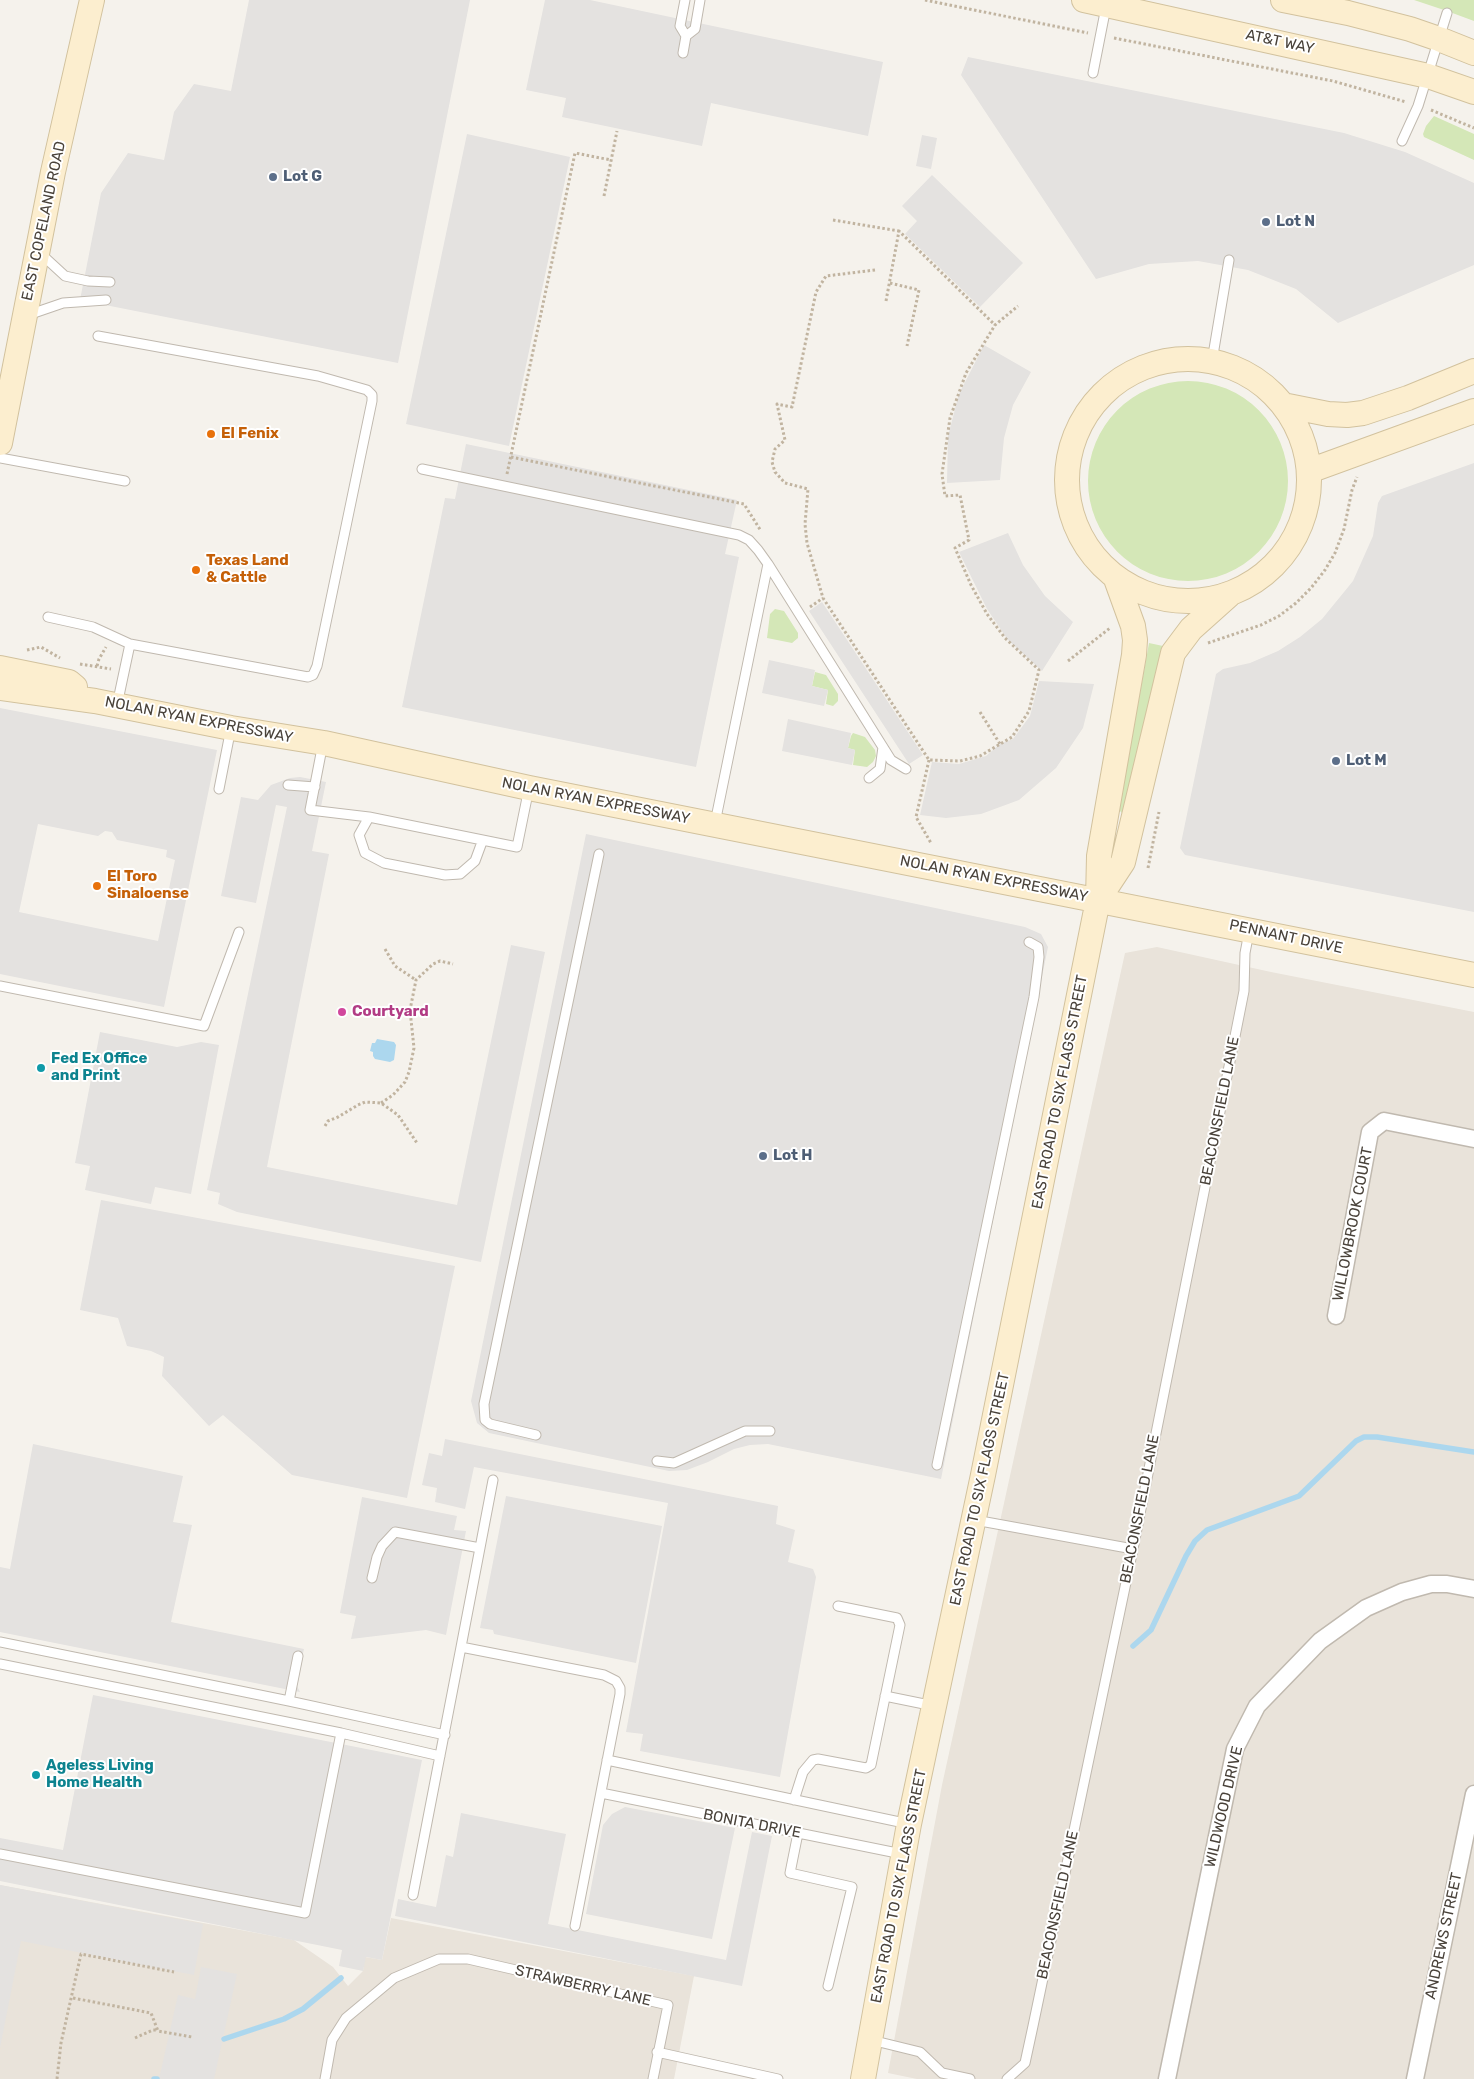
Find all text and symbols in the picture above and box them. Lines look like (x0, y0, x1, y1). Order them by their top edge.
street label: AT&T WAY (1244, 26, 1316, 58)
street label: EAST COPELAND ROAD (18, 140, 70, 302)
place label: Lot G (283, 168, 322, 186)
marker: Lot G (267, 171, 279, 183)
place label: Lot N (1276, 213, 1315, 231)
marker: Lot N (1260, 216, 1272, 228)
place label: El Fenix (221, 425, 279, 443)
marker: El Fenix (205, 428, 217, 440)
place label: Texas Land & Cattle (206, 552, 289, 587)
marker: Texas Land & Cattle (190, 564, 202, 576)
street label: NOLAN RYAN EXPRESSWAY (103, 693, 295, 747)
place label: Lot M (1346, 752, 1387, 770)
marker: Lot M (1330, 755, 1342, 767)
street label: NOLAN RYAN EXPRESSWAY (500, 774, 692, 828)
street label: NOLAN RYAN EXPRESSWAY (898, 852, 1090, 906)
place label: El Toro Sinaloense (107, 868, 189, 903)
marker: El Toro Sinaloense (91, 880, 103, 892)
street label: PENNANT DRIVE (1228, 916, 1344, 958)
street label: EAST ROAD TO SIX FLAGS STREET (1028, 973, 1092, 1211)
place label: Courtyard (352, 1003, 429, 1021)
marker: Courtyard (336, 1006, 348, 1018)
street label: BEACONSFIELD LANE (1197, 1035, 1243, 1187)
place label: Fed Ex Office and Print (51, 1050, 147, 1085)
marker: Fed Ex Office and Print (35, 1062, 47, 1074)
street label: WILLOWBROOK COURT (1329, 1145, 1377, 1303)
place label: Lot H (773, 1147, 812, 1165)
marker: Lot H (757, 1150, 769, 1162)
street label: EAST ROAD TO SIX FLAGS STREET (946, 1371, 1014, 1607)
street label: BEACONSFIELD LANE (1117, 1433, 1163, 1585)
street label: WILDWOOD DRIVE (1201, 1744, 1247, 1870)
place label: Ageless Living Home Health (46, 1757, 154, 1792)
street label: EAST ROAD TO SIX FLAGS STREET (867, 1767, 931, 2005)
marker: Ageless Living Home Health (30, 1769, 42, 1781)
street label: BONITA DRIVE (702, 1806, 802, 1842)
street label: BEACONSFIELD LANE (1033, 1829, 1083, 1981)
street label: ANDREWS STREET (1422, 1871, 1466, 2001)
street label: STRAWBERRY LANE (513, 1962, 653, 2010)

